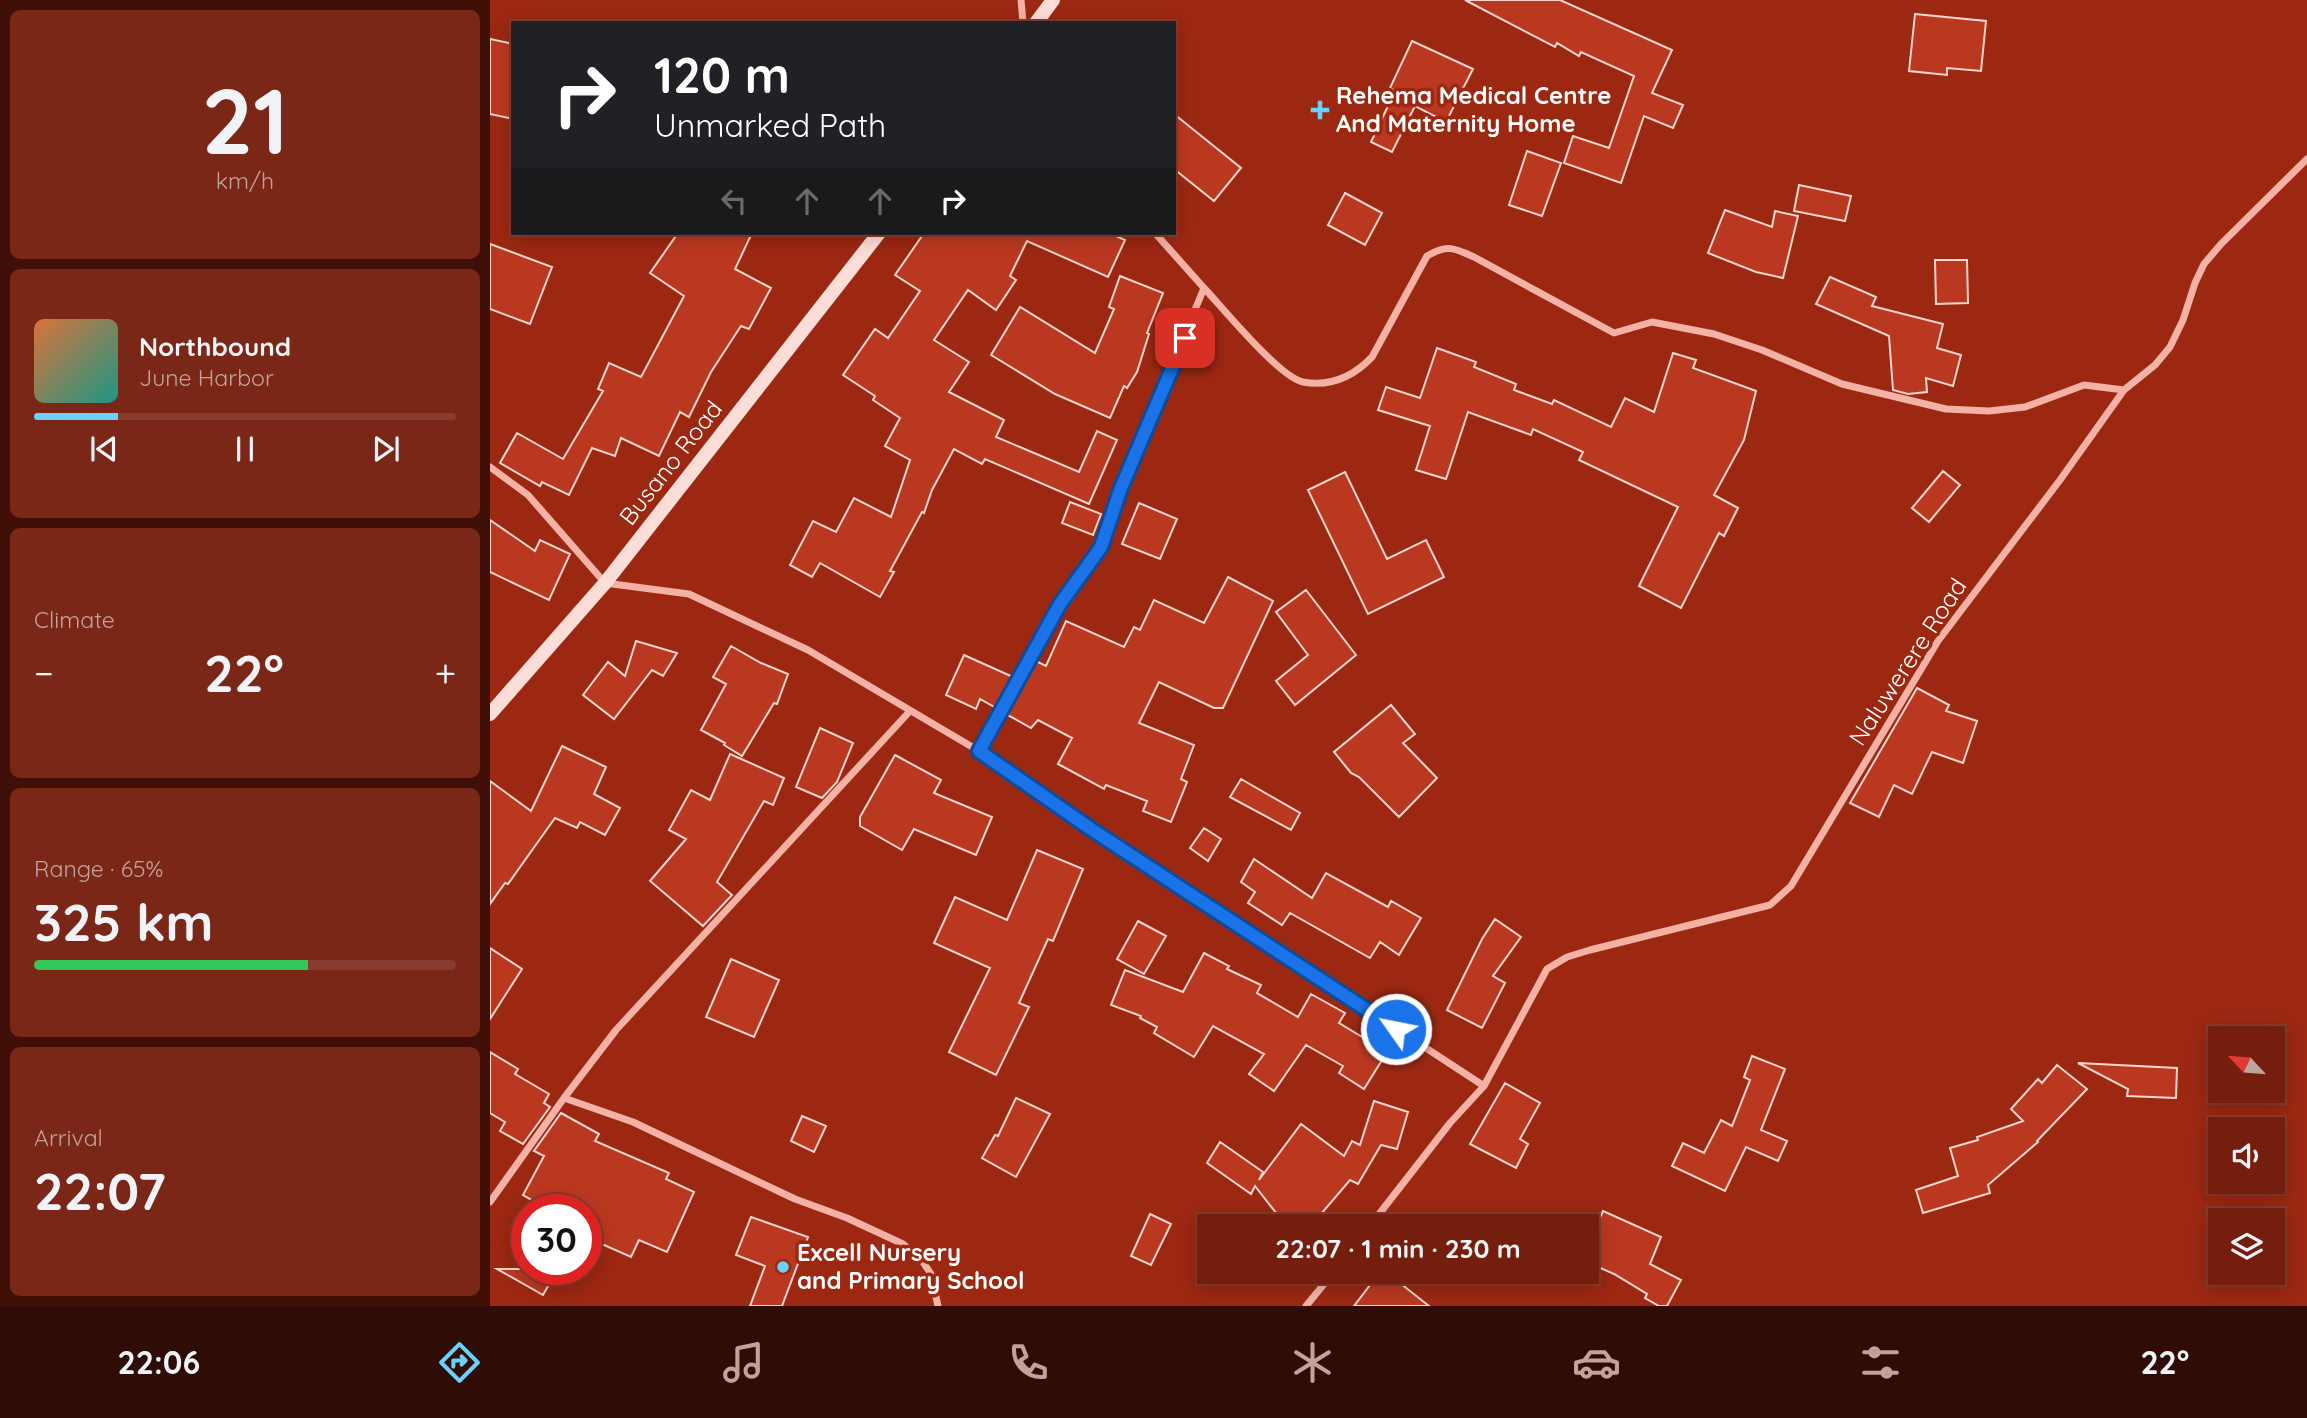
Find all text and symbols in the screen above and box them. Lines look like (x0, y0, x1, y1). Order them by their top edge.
text: 120 m (654, 44, 790, 105)
icon: right (539, 49, 630, 140)
text: 21 (201, 63, 289, 177)
place label: Rehema Medical Centre And Maternity Home (1336, 80, 1611, 138)
marker: Rehema Medical Centre And Maternity Home (1310, 100, 1330, 120)
text: Unmarked Path (654, 105, 886, 145)
text: km/h (216, 166, 274, 195)
icon: left (715, 182, 753, 220)
icon: ahead (788, 182, 826, 220)
icon: ahead (861, 182, 899, 220)
icon: right (934, 182, 972, 220)
pin (1155, 308, 1215, 368)
icon: arrive (1166, 319, 1204, 357)
text: Northbound (139, 330, 291, 363)
text: June Harbor (139, 363, 274, 392)
street label: Busano Road (612, 394, 728, 531)
icon: previous (85, 430, 123, 468)
icon: pause (226, 430, 264, 468)
icon: next (367, 430, 405, 468)
street label: Naluwerere Road (1842, 572, 1972, 751)
text: Climate (34, 605, 115, 634)
text: 22° (204, 640, 284, 705)
text: − (34, 649, 54, 697)
text: + (435, 649, 456, 697)
text: Range · 65% (34, 854, 163, 883)
text: 325 km (34, 889, 214, 954)
position arrow (1359, 992, 1433, 1066)
north arrow (2208, 1026, 2286, 1102)
map controls (2208, 1026, 2285, 1285)
button: sound (2208, 1117, 2285, 1194)
text: Arrival (34, 1123, 103, 1152)
text: 22:07 (34, 1158, 166, 1223)
speed limit sign: 30 (511, 1194, 602, 1285)
button: layers (2208, 1208, 2285, 1285)
text: 22:07 · 1 min · 230 m (1275, 1232, 1521, 1265)
place label: Excell Nursery and Primary School (797, 1237, 1024, 1295)
marker: Excell Nursery and Primary School (775, 1259, 791, 1275)
icon: directions (435, 1338, 484, 1387)
icon: music (719, 1338, 768, 1387)
icon: phone (1004, 1338, 1053, 1387)
icon: climate (1288, 1338, 1337, 1387)
icon: car (1572, 1338, 1621, 1387)
icon: filters (1856, 1338, 1905, 1387)
text: 22:06 (118, 1342, 200, 1382)
text: 22° (2140, 1342, 2189, 1382)

